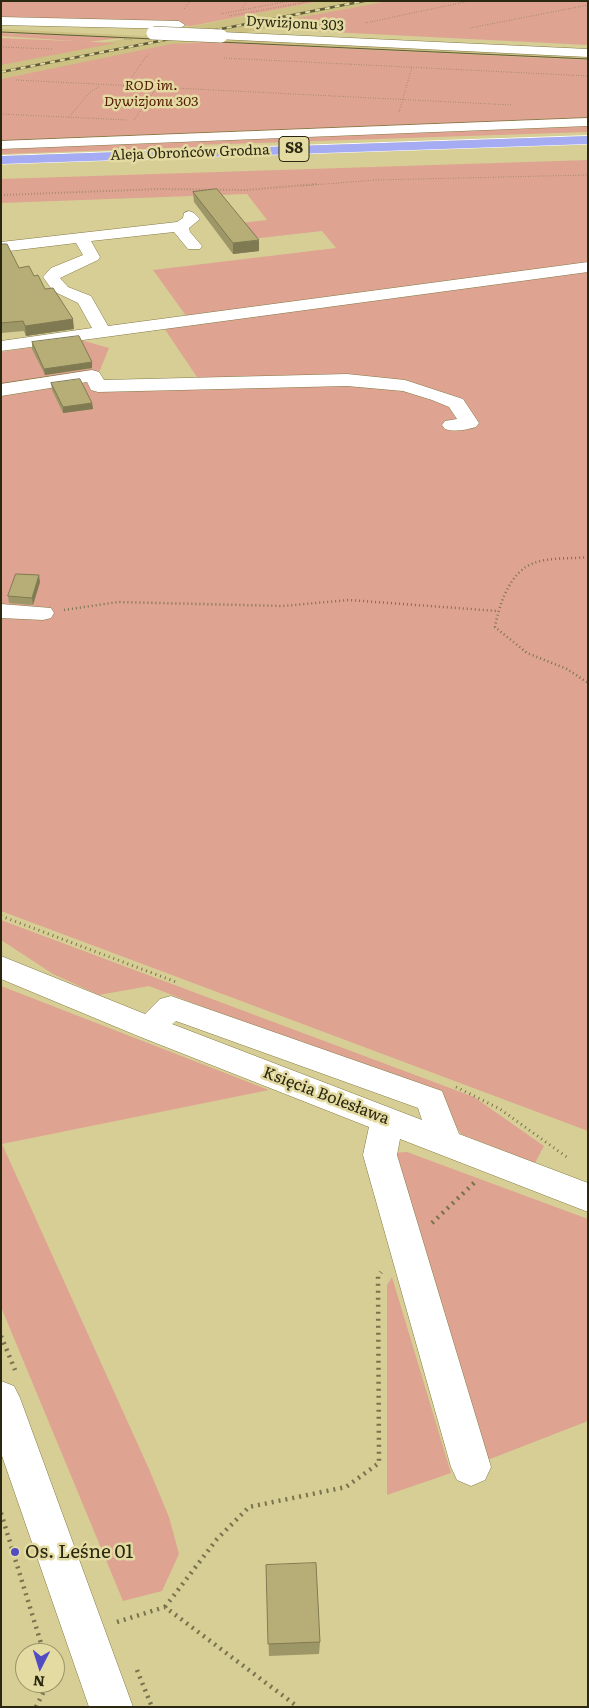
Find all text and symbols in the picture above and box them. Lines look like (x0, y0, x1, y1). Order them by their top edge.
street label: Dywizjonu 303 (246, 13, 344, 35)
park label: ROD im. Dywizjonu 303 (104, 78, 198, 110)
road number: S8 (279, 136, 309, 162)
street label: Aleja Obrońców Grodna (110, 142, 270, 164)
street label: Księcia Bolesława (260, 1063, 392, 1129)
place label: Os. Leśne 01 (25, 1541, 133, 1563)
marker: Os. Leśne 01 (9, 1546, 21, 1558)
north arrow (15, 1643, 65, 1693)
text: N (32, 1671, 46, 1692)

